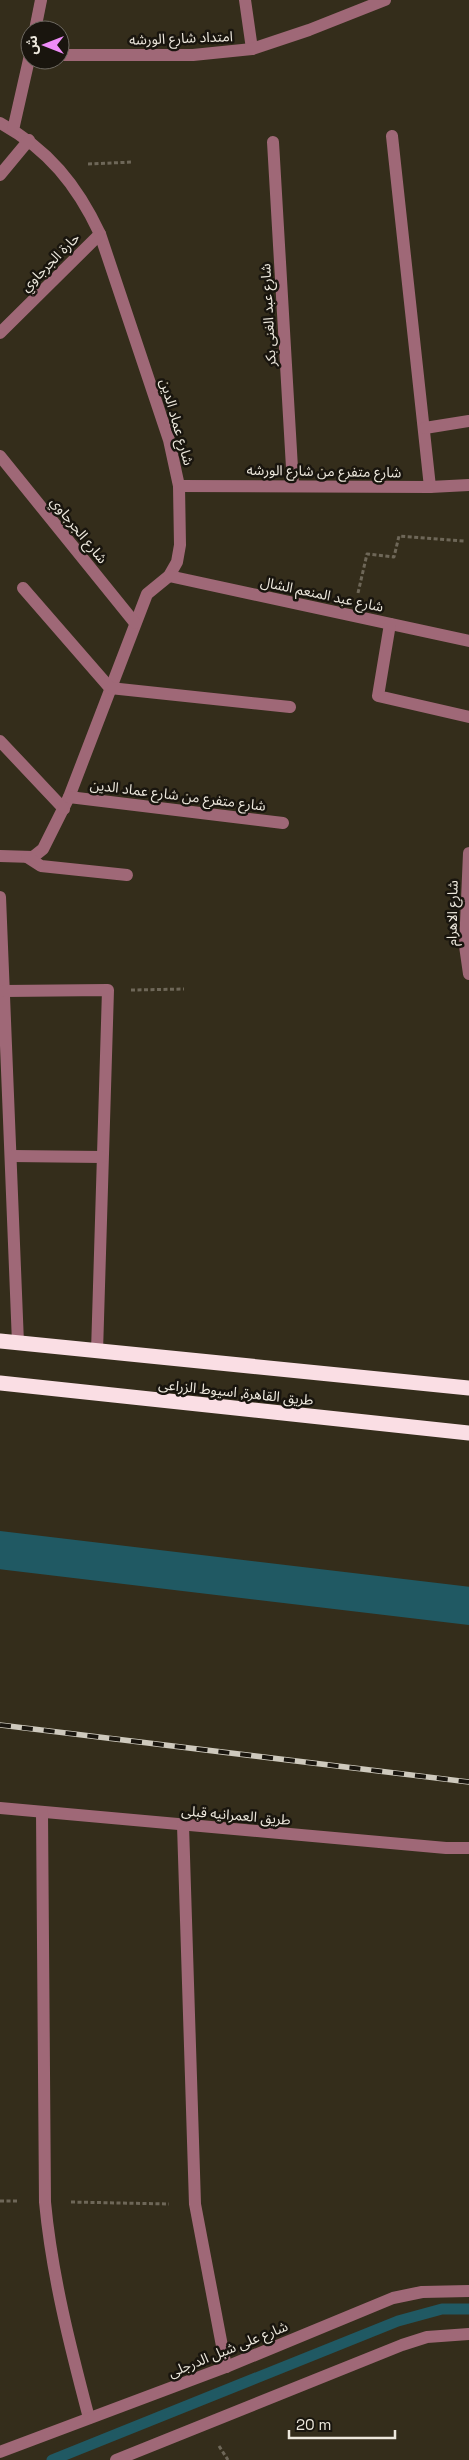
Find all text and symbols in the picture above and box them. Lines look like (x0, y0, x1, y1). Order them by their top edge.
north arrow (20, 20, 70, 70)
street label: امتداد شارع الورشه (129, 27, 233, 51)
text: ش (23, 35, 41, 55)
street label: حارة الجرجاوي (17, 229, 85, 297)
street label: شارع عبد الغنى بكر (256, 263, 282, 368)
street label: شارع عماد الدين (154, 377, 198, 468)
street label: شارع متفرع من شارع الورشه (246, 461, 402, 483)
street label: شارع الجرجاوي (45, 493, 111, 569)
street label: شارع عبد المنعم الشال (259, 572, 385, 618)
street label: شارع متفرع من شارع عماد الدين (89, 775, 267, 817)
street label: شارع الاهرام (442, 880, 464, 946)
street label: طريق القاهرة, اسيوط الزراعى (157, 1375, 314, 1410)
street label: طريق العمرانيه قبلى (181, 1801, 291, 1830)
street label: شارع على شبل الدرجلى (166, 2317, 291, 2383)
scale bar (289, 2408, 395, 2440)
text: 20 m (296, 2415, 331, 2434)

